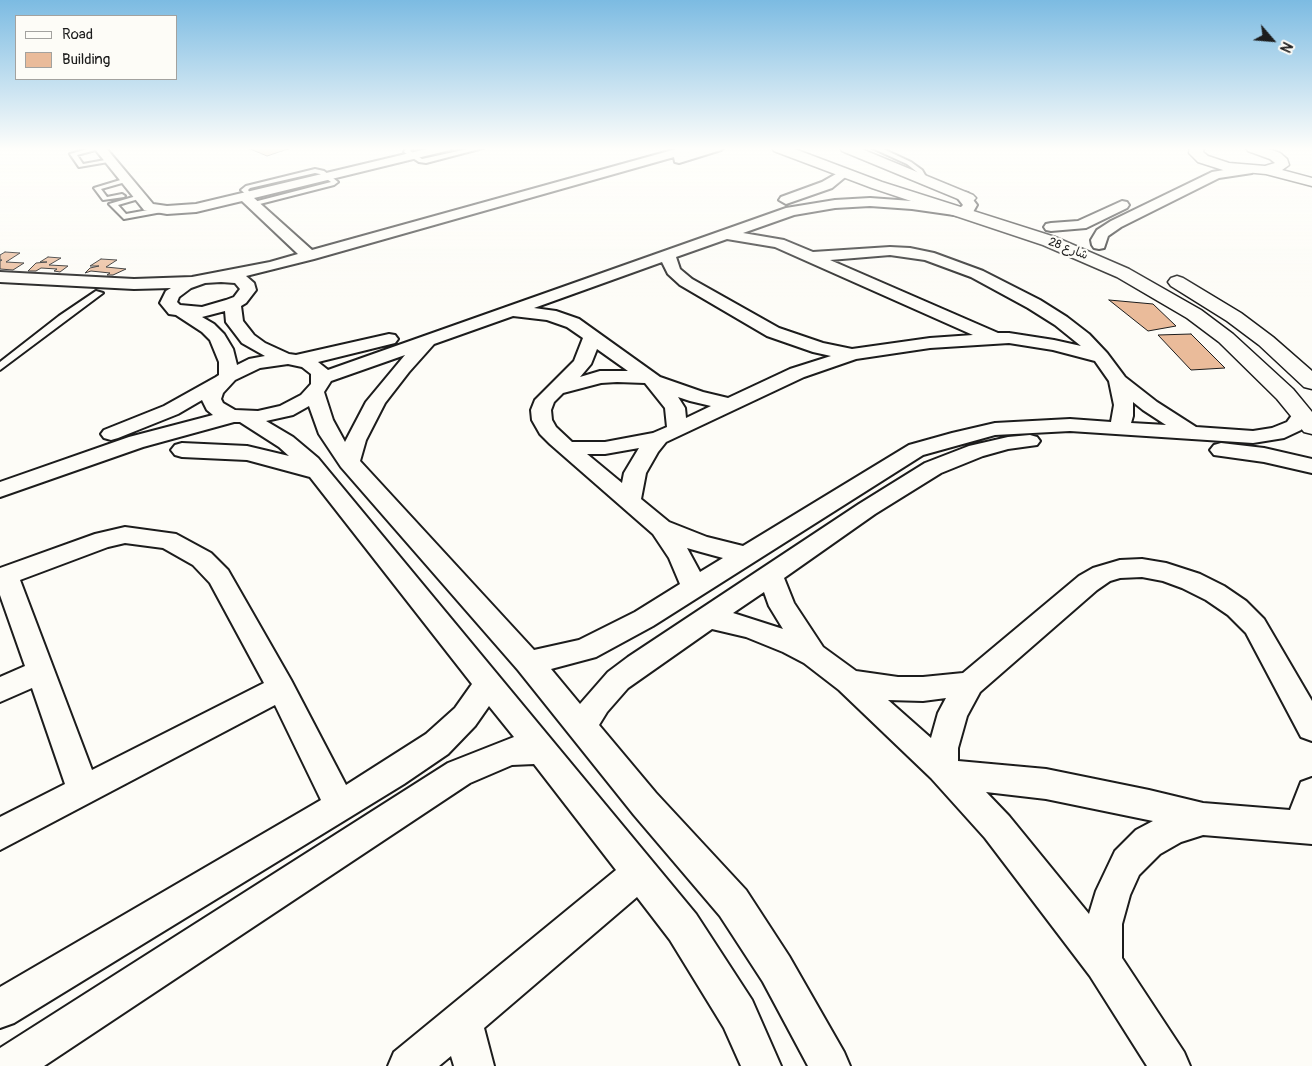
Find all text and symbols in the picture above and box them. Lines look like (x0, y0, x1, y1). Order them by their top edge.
legend (15, 15, 178, 80)
north arrow (1247, 15, 1297, 65)
text: Road (62, 25, 93, 44)
text: N (1276, 39, 1296, 55)
text: Building (62, 50, 110, 69)
street label: شارع 28 (1046, 235, 1090, 263)

